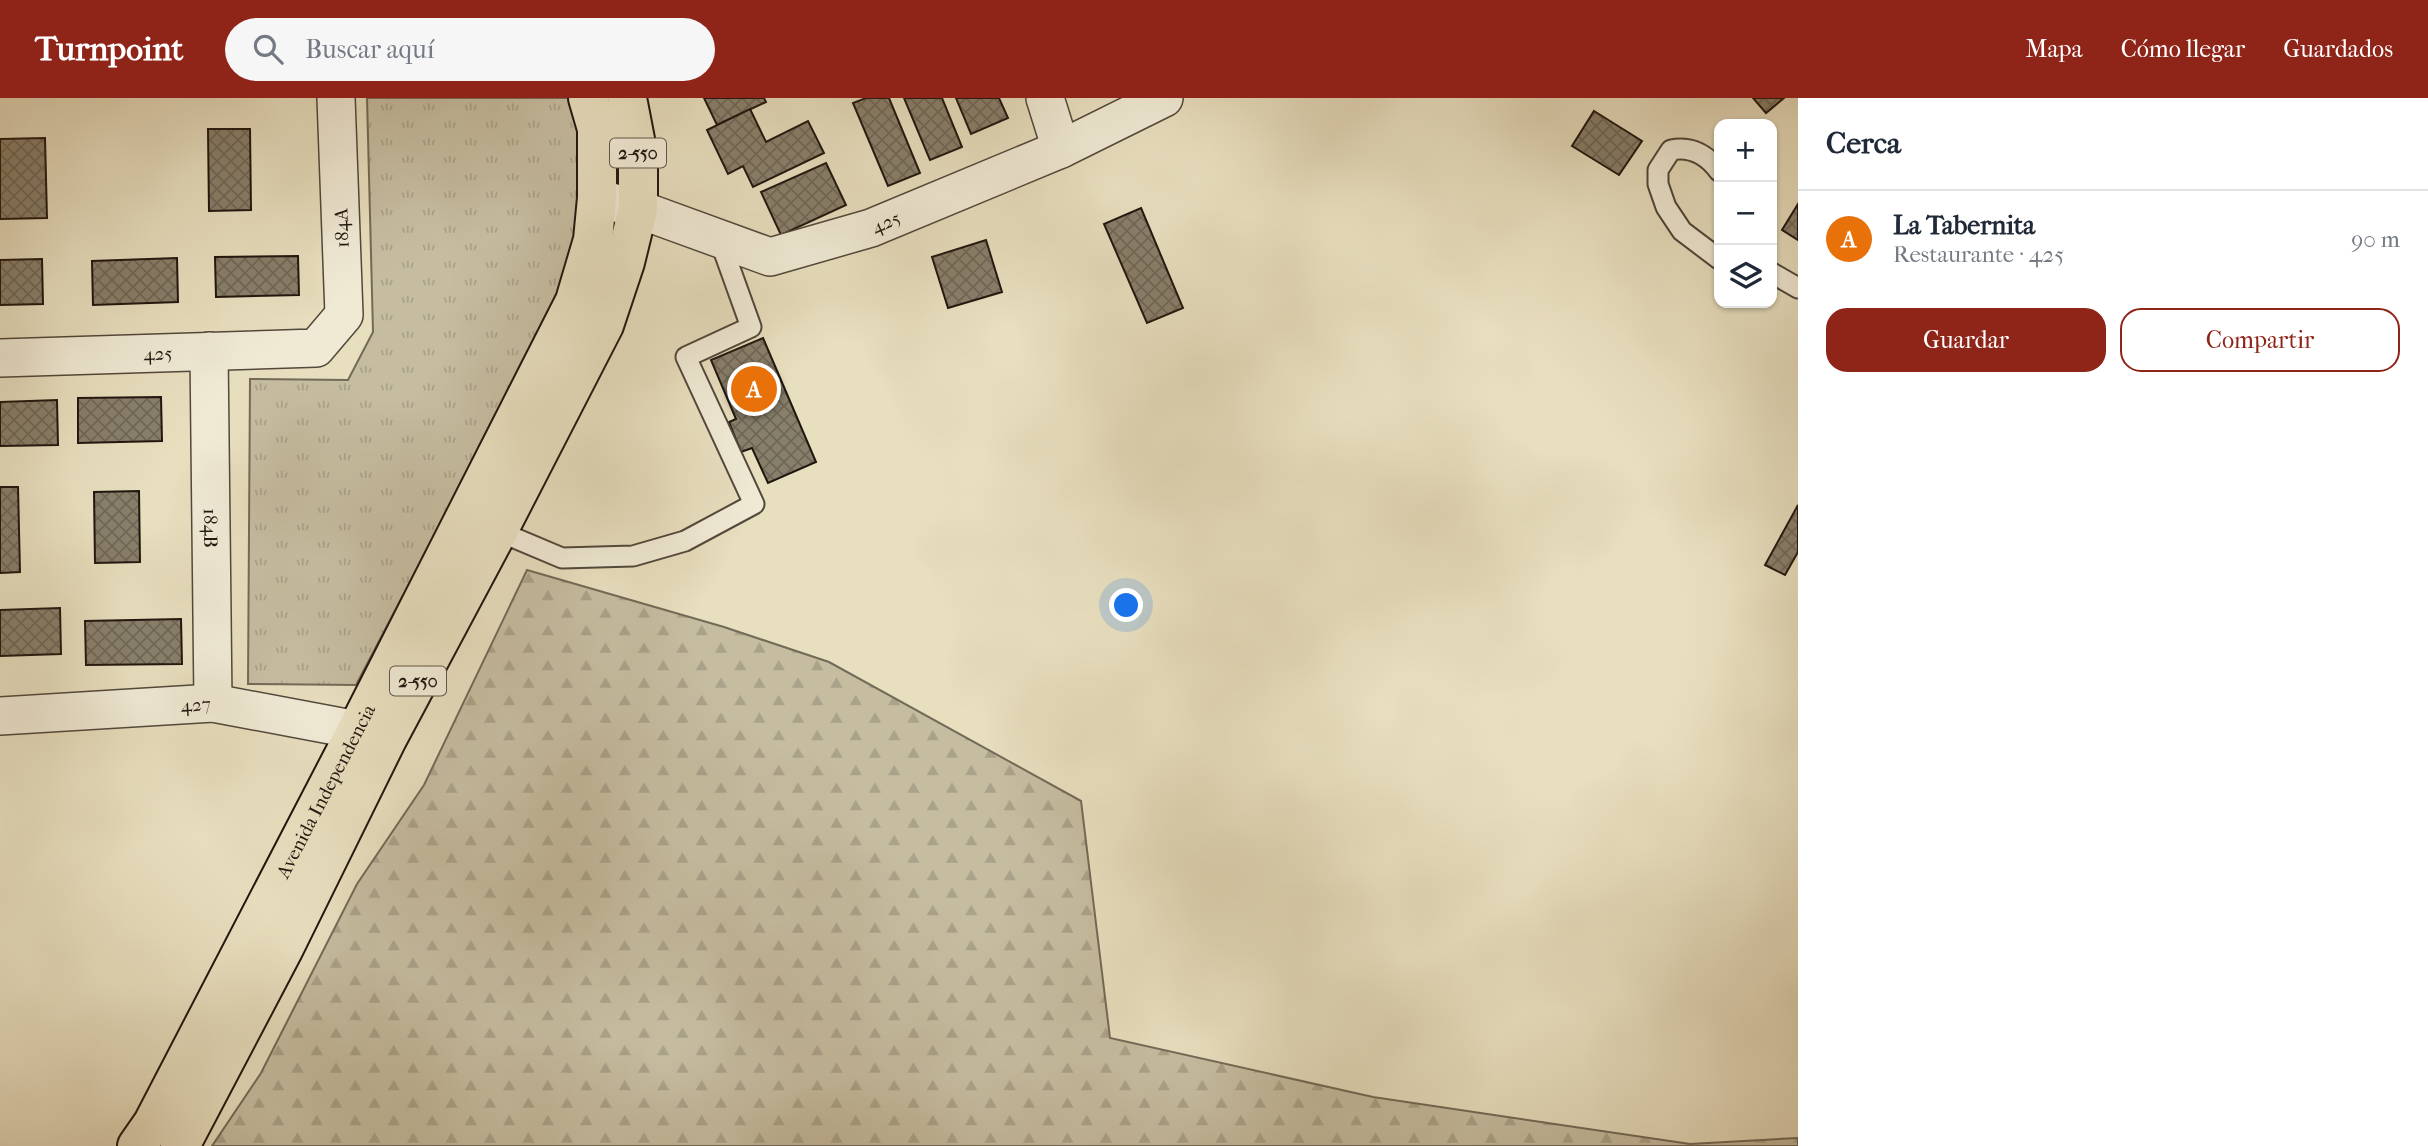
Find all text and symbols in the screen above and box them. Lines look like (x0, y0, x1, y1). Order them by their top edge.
search box (225, 18, 715, 81)
text: Turnpoint (35, 30, 183, 69)
icon: search (249, 30, 287, 68)
text: Buscar aquí (305, 34, 434, 65)
text: Mapa (2025, 35, 2083, 63)
text: Cómo llegar (2121, 35, 2245, 63)
text: Guardados (2283, 35, 2393, 63)
map controls (1714, 119, 1777, 308)
button: + (1714, 119, 1777, 182)
text: Cerca (1826, 126, 1901, 161)
road number: 2-550 (610, 138, 666, 168)
button: − (1714, 182, 1777, 245)
street label: 184A (330, 207, 354, 248)
street label: 425 (868, 207, 904, 239)
text: La Tabernita (1893, 210, 2035, 241)
text: A (1842, 226, 1856, 253)
text: 90 m (2351, 226, 2400, 253)
text: Restaurante · 425 (1893, 241, 2064, 268)
button: layers (1714, 245, 1777, 308)
button: Guardar (1826, 308, 2106, 372)
button: Compartir (2120, 308, 2400, 372)
street label: 425 (143, 343, 173, 365)
pin: A (731, 363, 777, 415)
street label: 184B (199, 508, 221, 548)
your location (1109, 588, 1143, 622)
road number: 2-550 (390, 666, 446, 696)
street label: 427 (180, 693, 211, 717)
street label: Avenida Independencia (272, 701, 380, 883)

